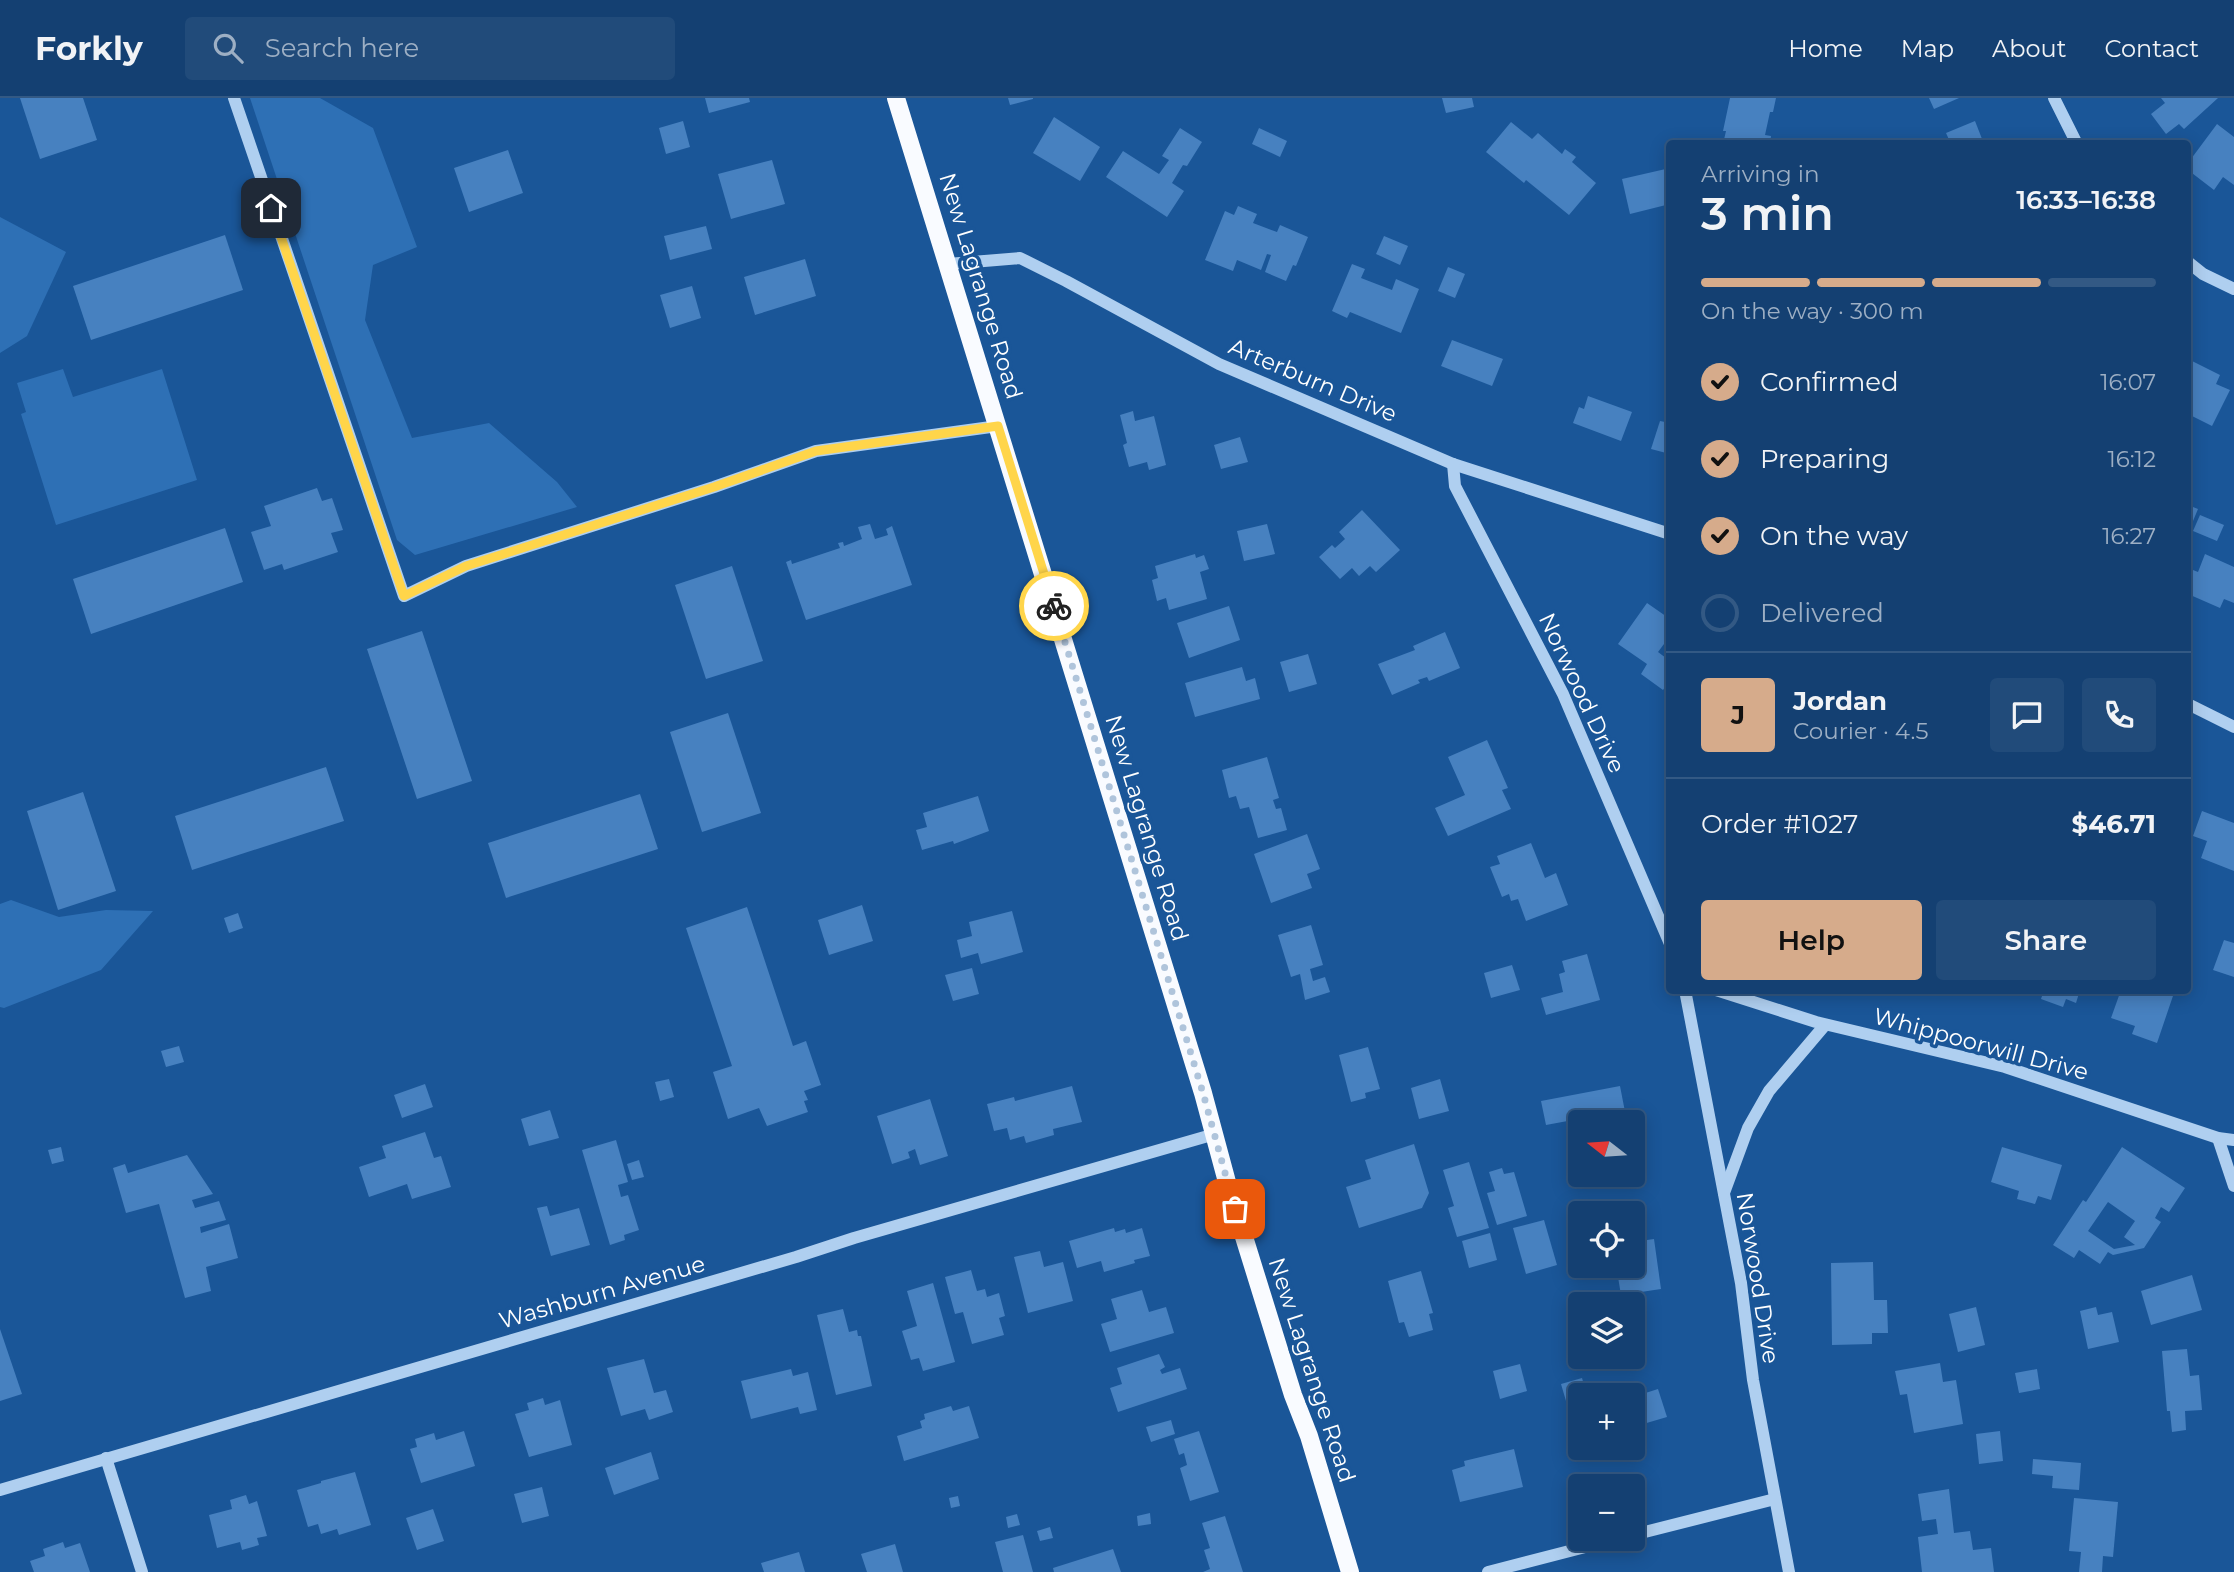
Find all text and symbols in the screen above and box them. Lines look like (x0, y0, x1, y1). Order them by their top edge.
search box (185, 17, 675, 80)
text: Forkly (35, 28, 143, 68)
icon: search (209, 29, 247, 67)
text: Search here (265, 32, 419, 64)
text: Home (1788, 34, 1863, 63)
text: Map (1901, 34, 1954, 63)
text: About (1992, 34, 2066, 63)
text: Contact (2104, 34, 2199, 63)
text: Arriving in (1701, 160, 1820, 188)
street label: New Lagrange Road (933, 170, 1029, 402)
pin (241, 178, 301, 238)
text: 16:33–16:38 (2016, 184, 2156, 216)
text: 3 min (1701, 185, 1834, 242)
icon: home (252, 189, 290, 227)
text: On the way · 300 m (1701, 297, 1924, 325)
street label: Arterburn Drive (1225, 332, 1401, 428)
icon: check (1701, 363, 1739, 401)
text: Confirmed (1760, 366, 1899, 398)
text: 16:07 (2100, 368, 2156, 396)
icon: check (1701, 440, 1739, 478)
text: Preparing (1760, 443, 1889, 475)
text: 16:12 (2107, 445, 2156, 473)
icon: check (1701, 517, 1739, 555)
text: On the way (1760, 520, 1908, 552)
text: 16:27 (2102, 522, 2156, 550)
courier (1019, 571, 1089, 641)
icon: bike (1035, 587, 1073, 625)
text: Delivered (1760, 597, 1884, 629)
street label: Norwood Drive (1533, 609, 1631, 777)
button: chat (1990, 678, 2064, 752)
button: phone (2082, 678, 2156, 752)
text: Jordan (1793, 685, 1887, 717)
text: J (1731, 699, 1745, 731)
street label: New Lagrange Road (1099, 712, 1195, 944)
text: Courier · 4.5 (1793, 717, 1928, 745)
text: Order #1027 (1701, 808, 1858, 840)
text: $46.71 (2071, 808, 2156, 840)
button: Help (1701, 900, 1922, 980)
button: Share (1936, 900, 2156, 980)
street label: Whippoorwill Drive (1870, 1002, 2092, 1086)
north arrow (1568, 1110, 1645, 1186)
map controls (1568, 1110, 1645, 1551)
pin (1205, 1179, 1265, 1239)
icon: bag (1216, 1190, 1254, 1228)
street label: Norwood Drive (1731, 1190, 1785, 1366)
button: locate (1568, 1201, 1645, 1278)
street label: Washburn Avenue (496, 1249, 708, 1335)
street label: New Lagrange Road (1262, 1254, 1362, 1486)
button: layers (1568, 1292, 1645, 1369)
button: + (1568, 1383, 1645, 1460)
button: − (1568, 1474, 1645, 1551)

